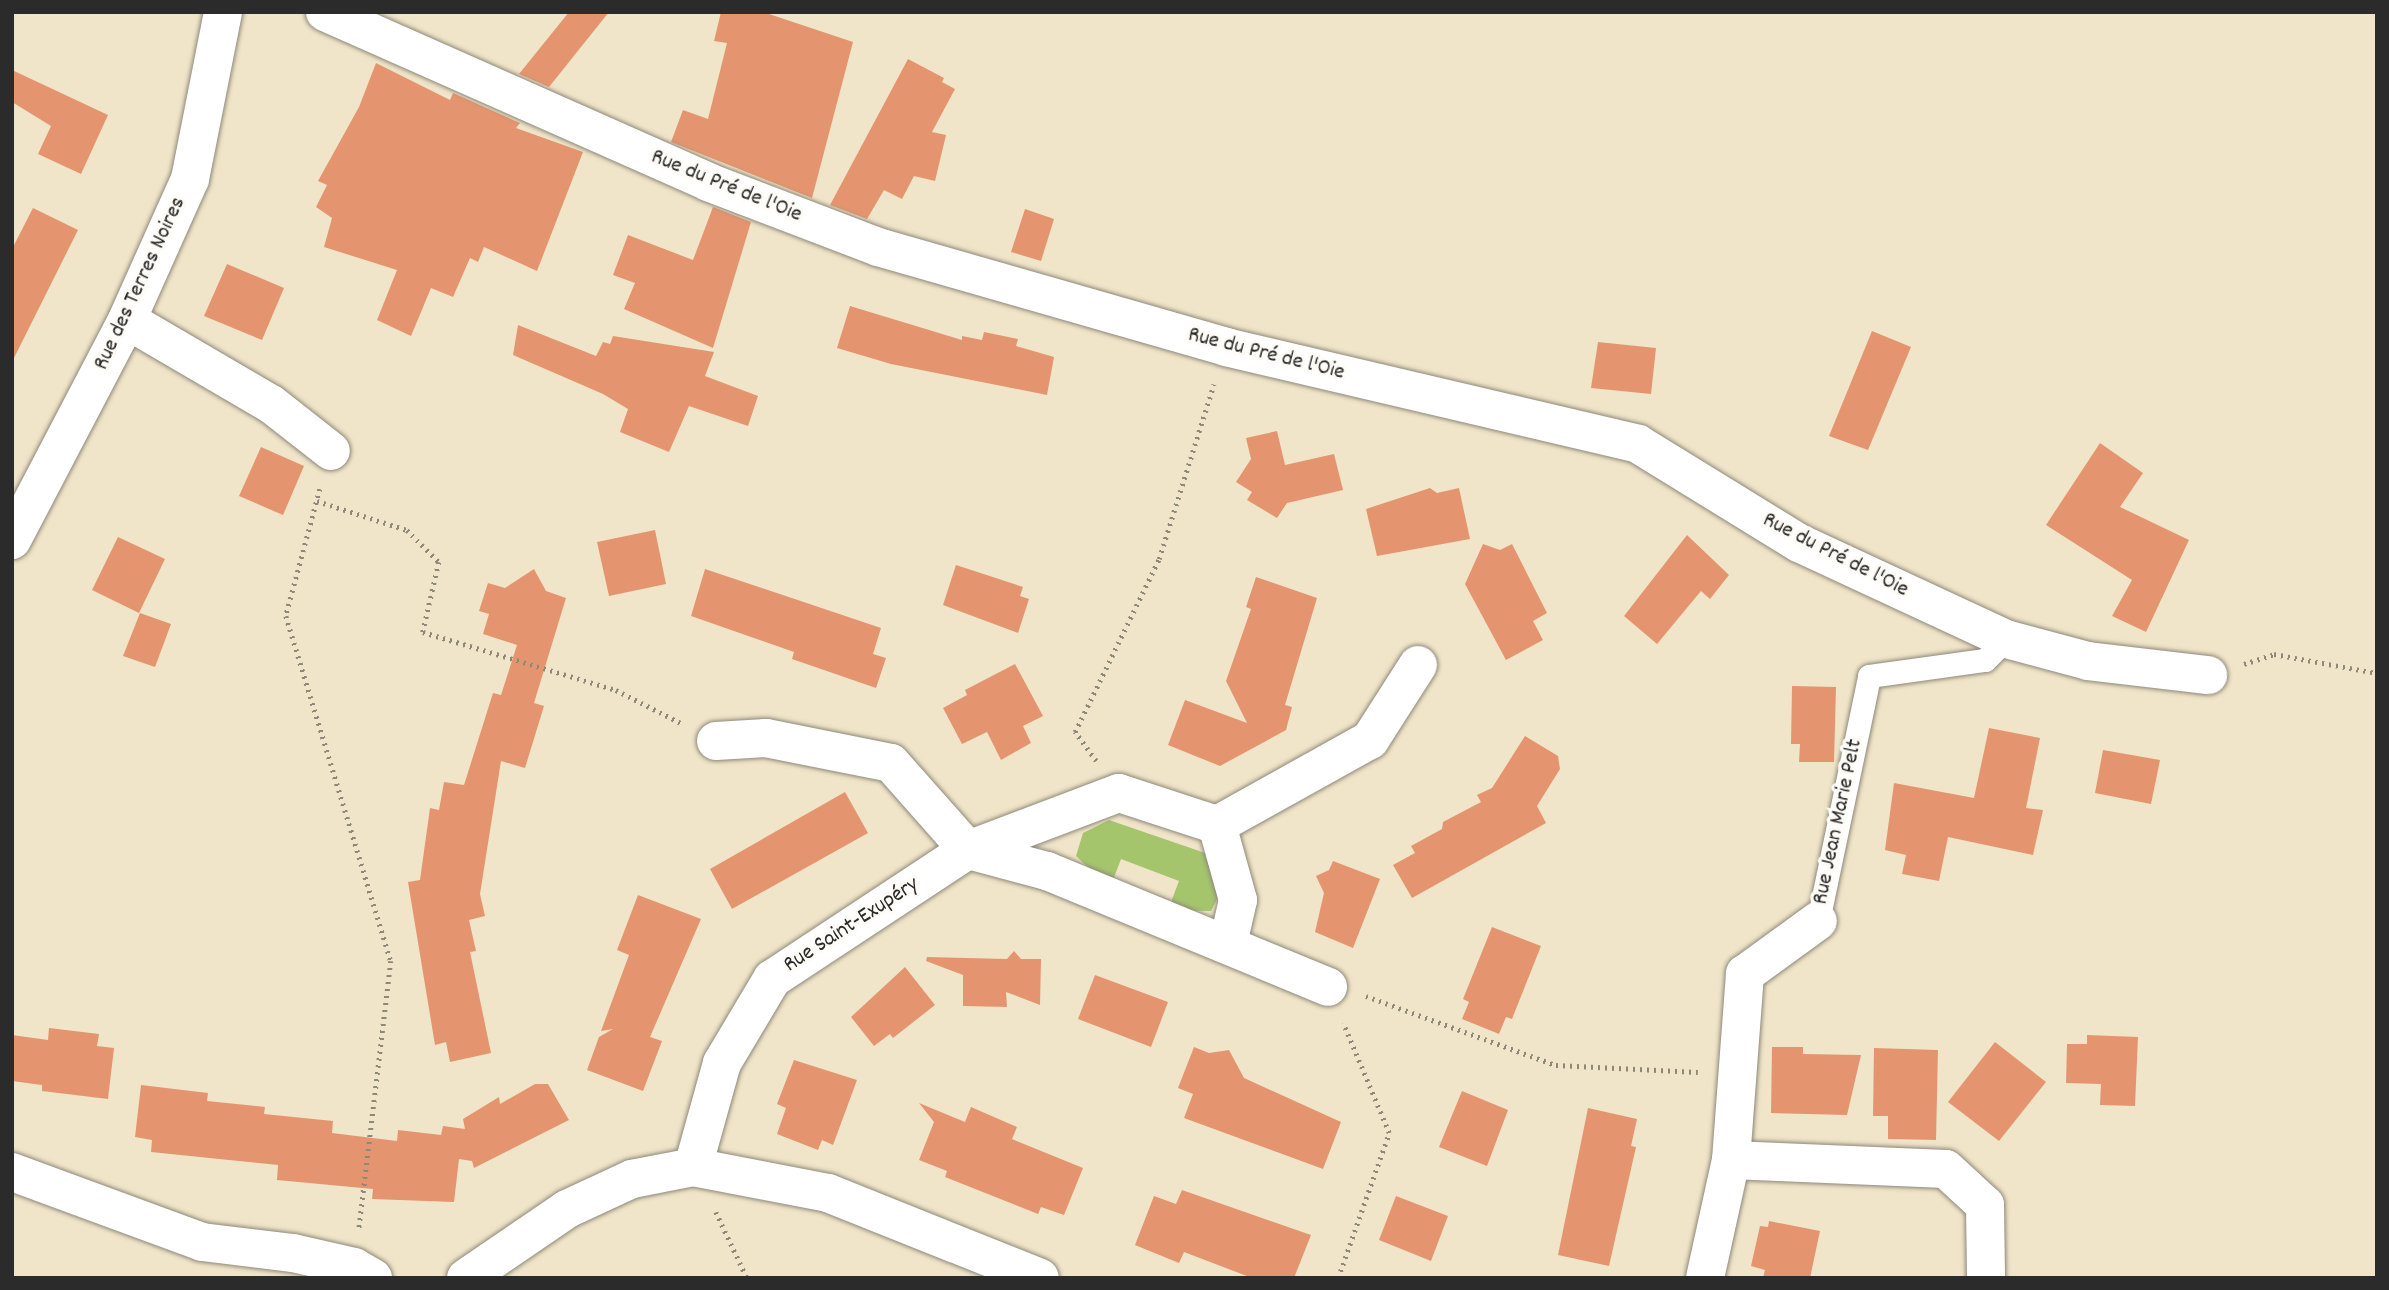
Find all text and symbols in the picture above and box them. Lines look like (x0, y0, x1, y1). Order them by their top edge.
street label: Rue du Pré de l'Oie (647, 144, 805, 230)
street label: Rue des Terres Noires (89, 193, 193, 375)
street label: Rue du Pré de l'Oie (1185, 322, 1347, 388)
street label: Rue du Pré de l'Oie (1757, 507, 1913, 605)
street label: Rue Jean Marie Pelt (1808, 737, 1870, 907)
street label: Rue Saint-Exupéry (779, 872, 925, 980)

